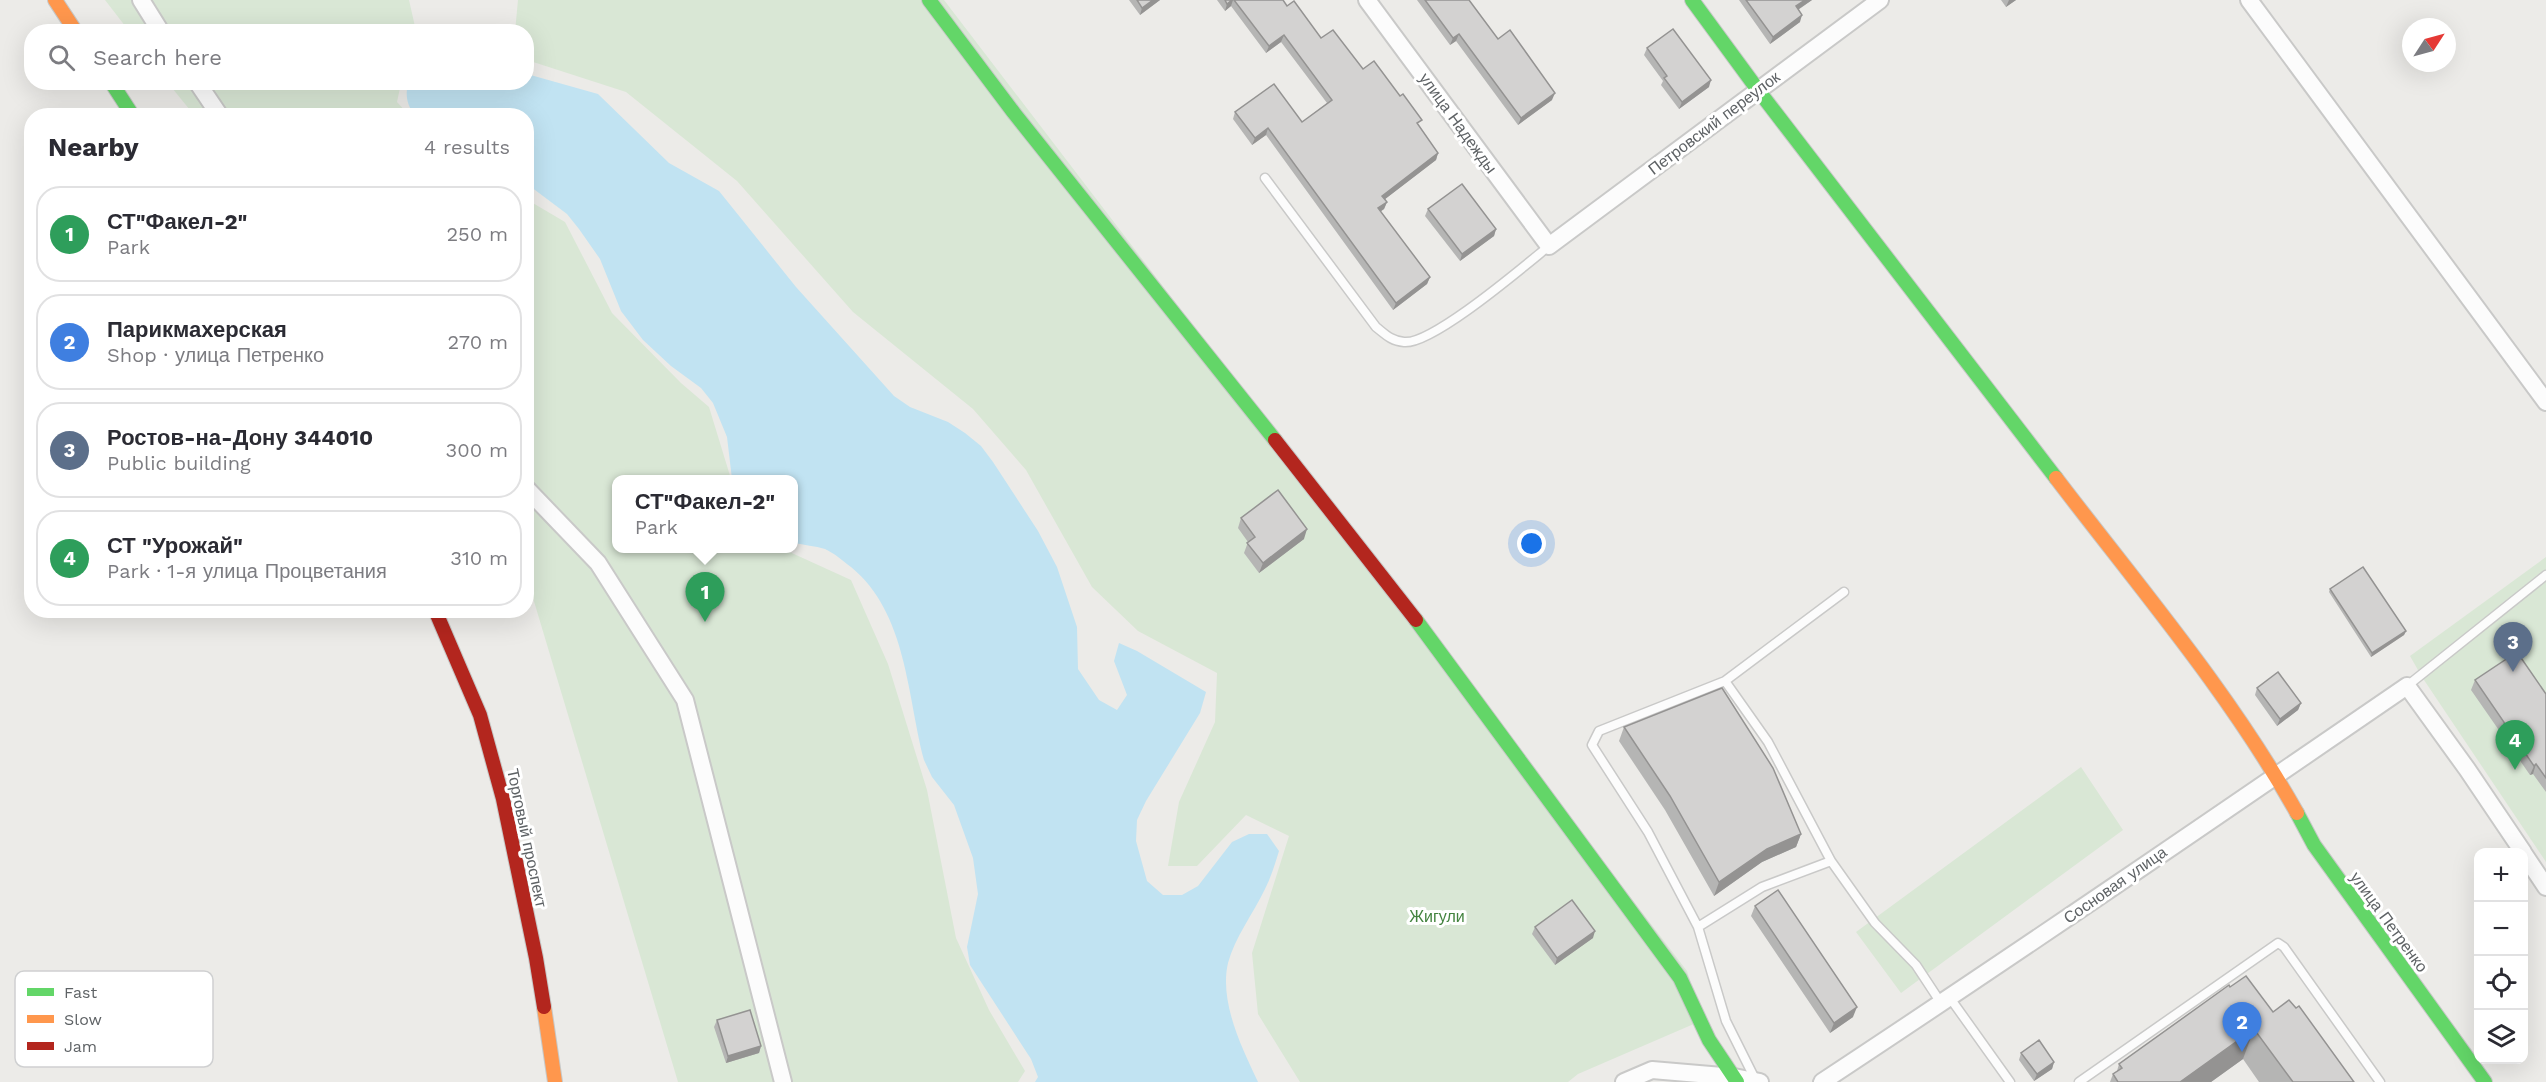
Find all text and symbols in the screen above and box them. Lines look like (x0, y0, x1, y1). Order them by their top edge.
north arrow (2402, 18, 2456, 72)
search box (24, 24, 534, 90)
icon: search (45, 41, 78, 74)
text: Search here (93, 45, 222, 70)
street label: Петровский переулок (1644, 67, 1784, 179)
street label: улица Надежды (1415, 69, 1501, 177)
text: Nearby (48, 132, 139, 162)
text: 4 results (424, 135, 510, 159)
text: СТ"Факел-2" (107, 209, 247, 234)
text: 1 (65, 222, 74, 246)
text: 250 m (446, 222, 508, 246)
text: Park (107, 235, 150, 259)
text: Парикмахерская (107, 317, 287, 342)
text: 2 (64, 330, 75, 354)
text: 270 m (448, 330, 508, 354)
text: Shop · улица Петренко (107, 343, 324, 367)
text: Ростов-на-Дону 344010 (107, 425, 373, 450)
text: 3 (64, 438, 75, 462)
text: 300 m (446, 438, 508, 462)
text: Public building (107, 451, 251, 475)
popup (612, 475, 798, 553)
text: СТ"Факел-2" (635, 489, 775, 514)
text: Park (635, 515, 678, 539)
your location (1517, 529, 1546, 558)
text: СТ "Урожай" (107, 533, 243, 558)
text: 4 (63, 546, 76, 570)
text: 310 m (450, 546, 508, 570)
text: Park · 1-я улица Процветания (107, 559, 387, 583)
pin: 1 (686, 572, 724, 622)
pin: 3 (2494, 622, 2532, 672)
pin: 4 (2496, 720, 2534, 770)
street label: Торговый проспект (503, 767, 551, 910)
street label: Сосновая улица (2060, 842, 2170, 928)
map controls (2474, 848, 2528, 1064)
button: + (2474, 848, 2528, 902)
street label: улица Петренко (2346, 868, 2432, 976)
button: − (2474, 902, 2528, 956)
park label: Жигули (1409, 907, 1465, 926)
button: locate (2474, 956, 2528, 1010)
legend (15, 971, 213, 1067)
text: Fast (64, 983, 97, 1002)
pin: 2 (2222, 1002, 2262, 1052)
text: Slow (64, 1010, 102, 1029)
button: layers (2474, 1010, 2528, 1064)
text: Jam (64, 1037, 97, 1056)

